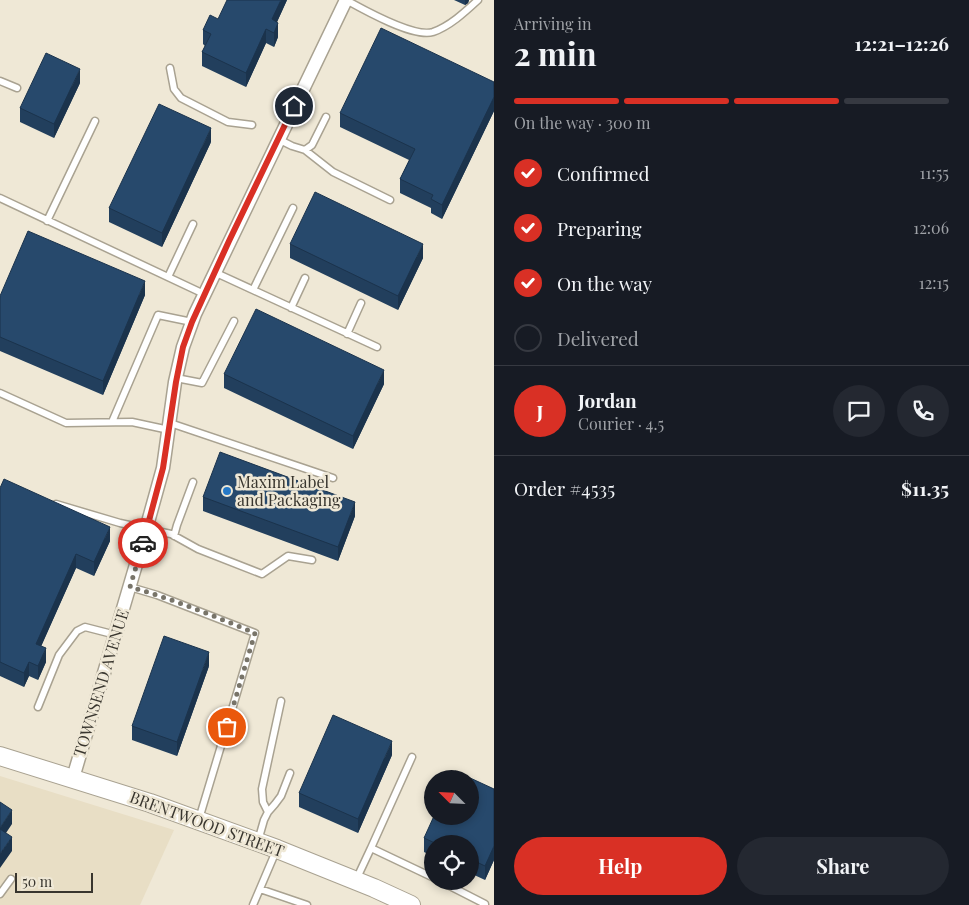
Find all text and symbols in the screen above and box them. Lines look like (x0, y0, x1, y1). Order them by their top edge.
text: Arriving in (514, 13, 592, 34)
text: 12:21–12:26 (855, 30, 949, 56)
text: 2 min (514, 31, 597, 74)
pin (273, 85, 315, 127)
icon: home (280, 92, 308, 120)
text: On the way · 300 m (514, 112, 650, 133)
icon: check (514, 159, 542, 187)
text: Confirmed (557, 160, 650, 186)
text: 11:55 (920, 162, 949, 183)
icon: check (514, 214, 542, 242)
text: Preparing (557, 215, 642, 241)
text: 12:06 (913, 217, 949, 238)
icon: check (514, 269, 542, 297)
text: On the way (557, 270, 652, 296)
text: 12:15 (919, 272, 949, 293)
text: Delivered (557, 325, 639, 351)
button: chat (833, 385, 885, 437)
button: phone (897, 385, 949, 437)
text: Jordan (578, 387, 637, 413)
text: J (537, 398, 543, 424)
text: Courier · 4.5 (578, 413, 664, 434)
place label: Maxim Label and Packaging (237, 471, 341, 510)
text: Order #4535 (514, 475, 615, 501)
text: $11.35 (901, 475, 949, 501)
marker: Maxim Label and Packaging (221, 485, 233, 497)
courier (118, 518, 168, 568)
icon: car (129, 529, 157, 557)
street label: TOWNSEND AVENUE (68, 607, 133, 759)
pin (206, 706, 248, 748)
icon: bag (213, 713, 241, 741)
north arrow (424, 770, 479, 825)
map controls (424, 770, 479, 890)
street label: BRENTWOOD STREET (127, 786, 287, 861)
button: locate (424, 835, 479, 890)
button: Help (514, 837, 727, 895)
button: Share (737, 837, 949, 895)
scale bar (15, 870, 92, 893)
text: 50 m (22, 872, 52, 891)

